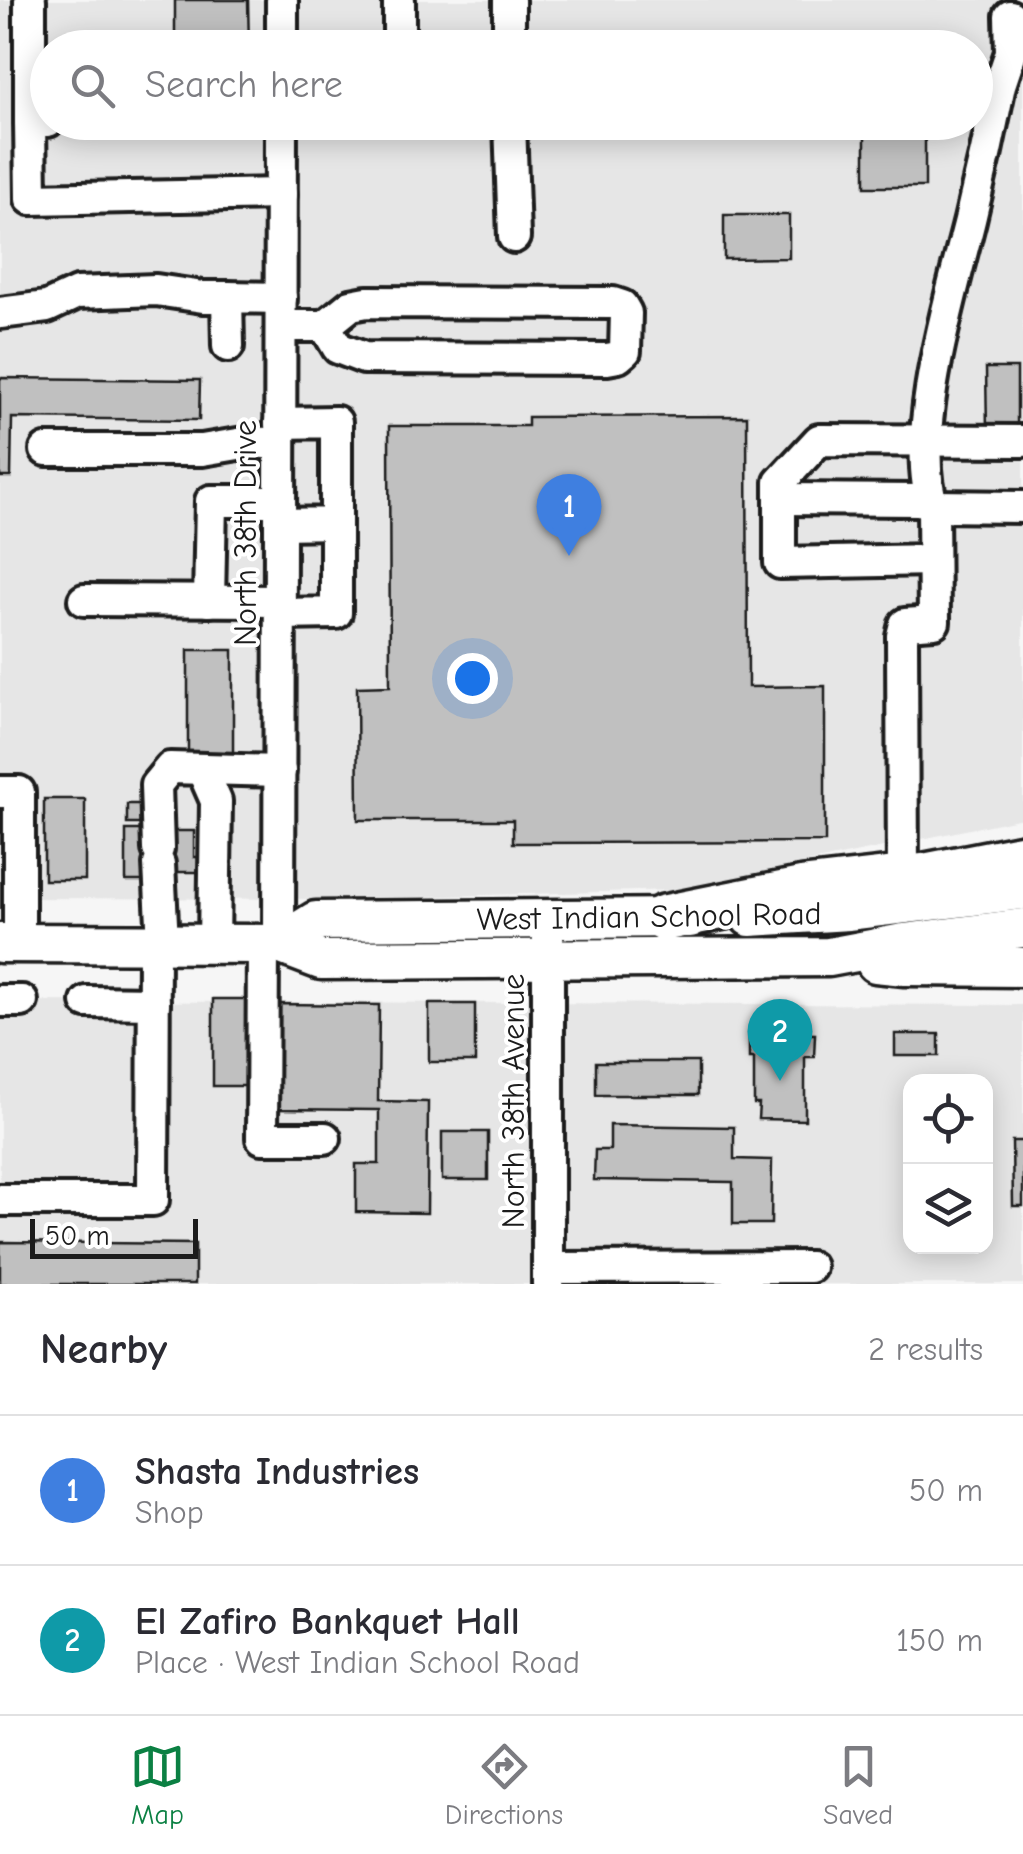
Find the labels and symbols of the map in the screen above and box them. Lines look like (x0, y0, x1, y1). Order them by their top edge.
street label: North 38th Drive (227, 420, 264, 646)
pin: 1 (536, 474, 602, 556)
your location (447, 653, 498, 704)
street label: West Indian School Road (476, 895, 822, 938)
street label: North 38th Avenue (495, 974, 532, 1228)
pin: 2 (748, 998, 812, 1081)
scale bar (30, 1214, 198, 1258)

